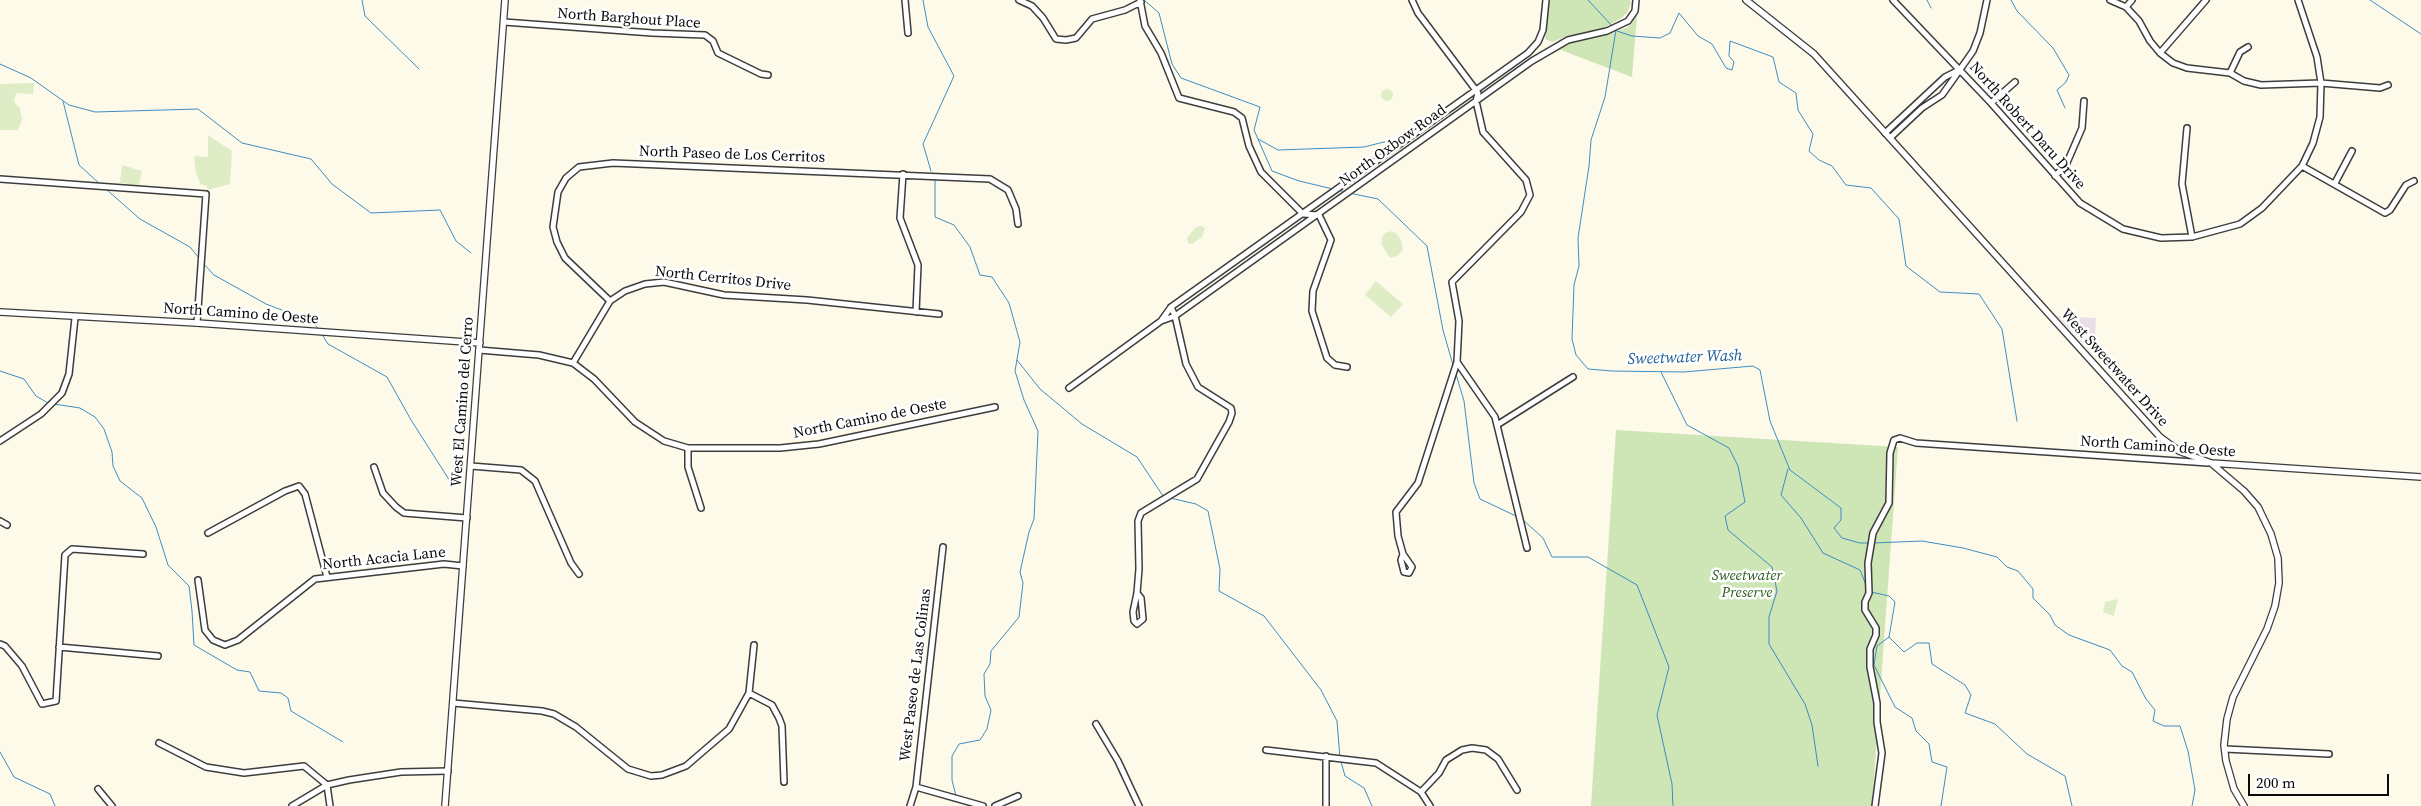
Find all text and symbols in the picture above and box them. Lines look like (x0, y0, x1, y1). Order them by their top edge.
street label: North Barghout Place (557, 5, 701, 33)
street label: North Robert Daru Drive (1965, 59, 2089, 193)
street label: North Oxbow Road (1336, 101, 1450, 191)
street label: North Paseo de Los Cerritos (639, 143, 825, 167)
street label: North Cerritos Drive (654, 263, 792, 295)
street label: North Camino de Oeste (163, 300, 319, 328)
street label: West Sweetwater Drive (2056, 305, 2172, 431)
street label: West El Camino del Cerro (448, 316, 478, 488)
water label: Sweetwater Wash (1627, 346, 1743, 370)
street label: North Camino de Oeste (792, 395, 948, 443)
street label: North Camino de Oeste (2080, 433, 2236, 461)
street label: North Acacia Lane (321, 544, 447, 574)
park label: Sweetwater Preserve (1712, 567, 1782, 602)
street label: West Paseo de Las Colinas (896, 587, 936, 763)
scale bar (2251, 764, 2392, 796)
text: 200 m (2256, 772, 2296, 793)

